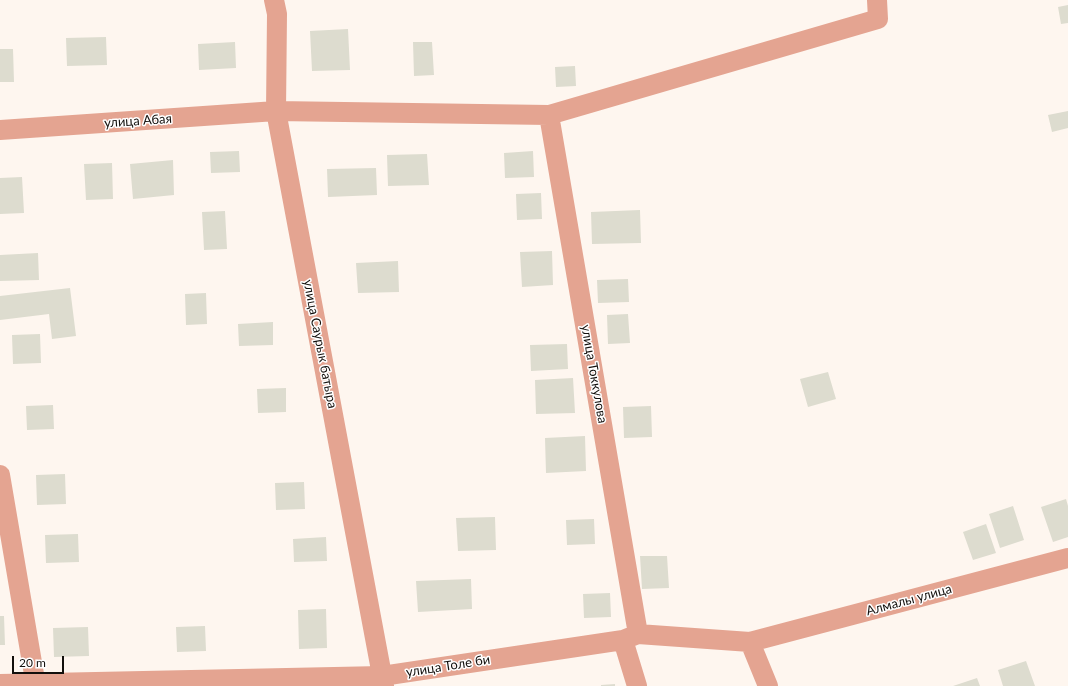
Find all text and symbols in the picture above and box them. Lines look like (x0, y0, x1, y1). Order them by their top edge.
street label: улица Абая (104, 111, 172, 131)
street label: улица Саурык батыра (300, 278, 340, 410)
street label: улица Токкулова (578, 324, 610, 424)
street label: Алмалы улица (865, 581, 953, 619)
scale bar (14, 648, 66, 674)
street label: улица Толе би (405, 652, 491, 680)
text: 20 m (19, 655, 46, 670)

